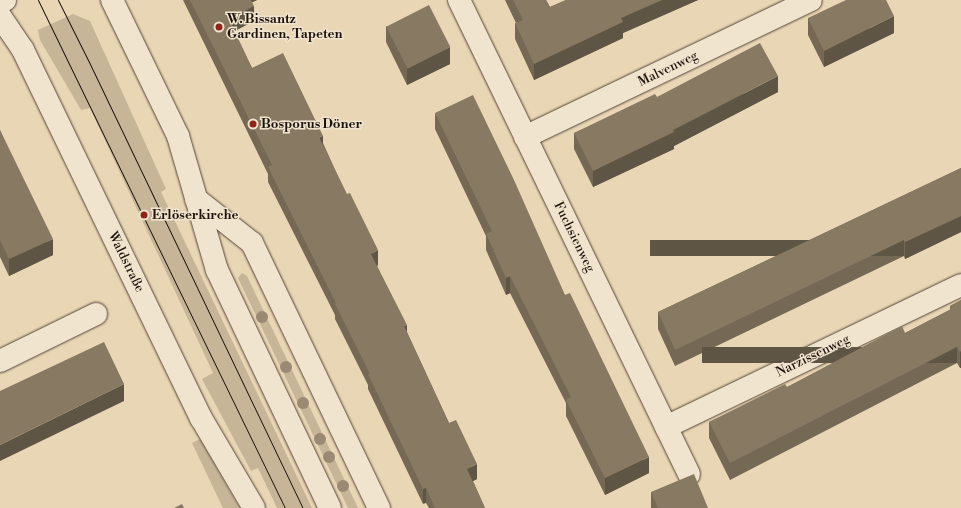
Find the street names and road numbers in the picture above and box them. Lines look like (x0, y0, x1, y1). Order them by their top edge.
street label: Malvenweg (635, 48, 701, 90)
street label: Fuchsienweg (550, 199, 598, 275)
street label: Waldstraße (105, 229, 147, 295)
street label: Narzissenweg (774, 331, 852, 381)

